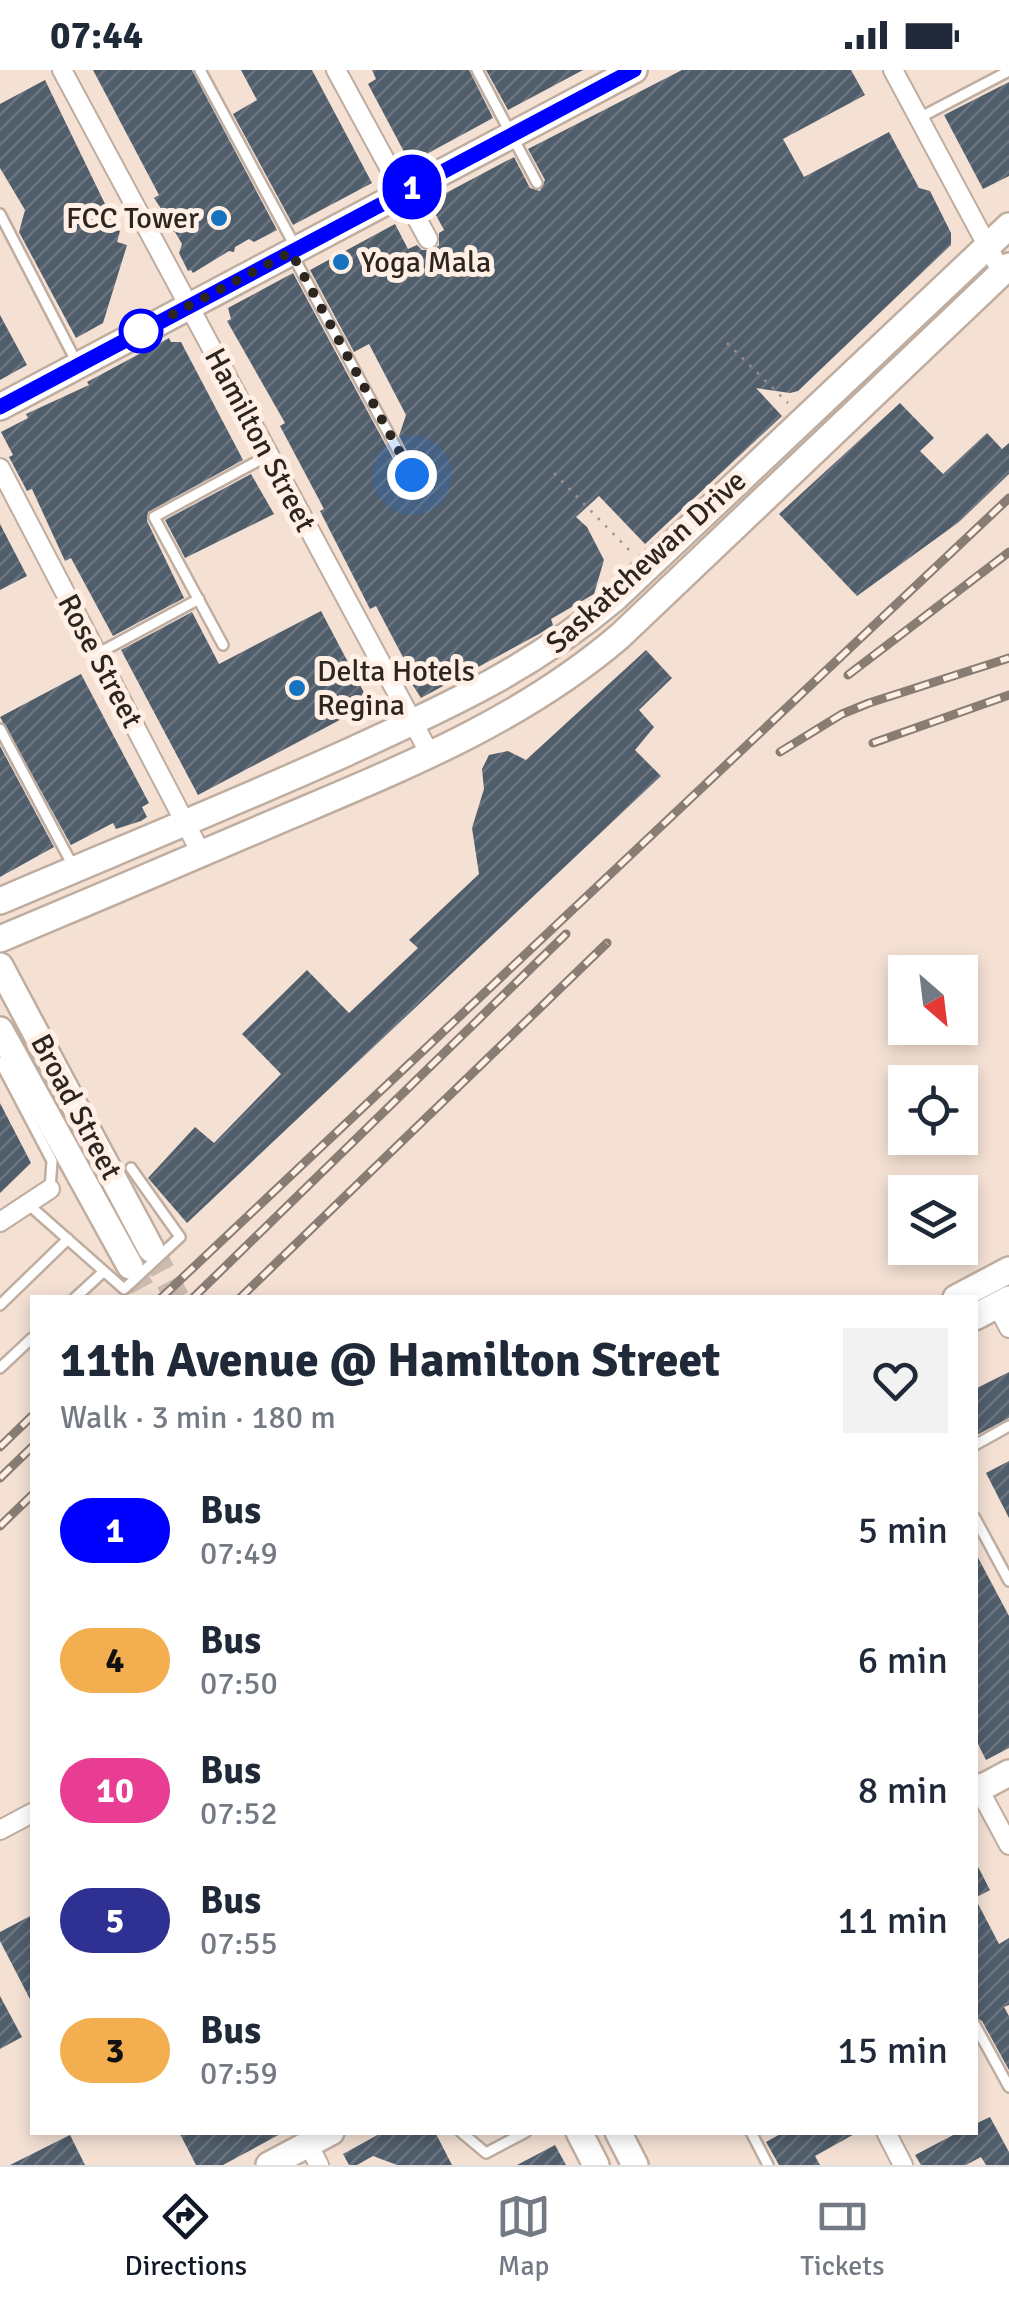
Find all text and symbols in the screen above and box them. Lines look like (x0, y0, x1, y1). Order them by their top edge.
text: 07:44 (50, 12, 143, 59)
line badge: 1 (380, 154, 444, 220)
text: 1 (403, 166, 421, 209)
place label: FCC Tower (66, 200, 199, 237)
marker: FCC Tower (208, 207, 230, 229)
place label: Yoga Mala (361, 244, 491, 281)
marker: Yoga Mala (330, 251, 352, 273)
unlabelled marker (120, 310, 162, 352)
street label: Hamilton Street (196, 342, 324, 538)
your location (387, 450, 437, 500)
street label: Saskatchewan Drive (538, 462, 754, 662)
street label: Rose Street (49, 588, 151, 734)
place label: Delta Hotels Regina (317, 653, 475, 724)
marker: Delta Hotels Regina (286, 677, 308, 699)
north arrow (888, 955, 978, 1045)
map controls (888, 955, 978, 1265)
street label: Broad Street (22, 1028, 130, 1186)
button: locate (888, 1065, 978, 1155)
button: layers (888, 1175, 978, 1265)
button: heart (843, 1328, 948, 1433)
text: 11th Avenue @ Hamilton Street (60, 1331, 720, 1390)
text: Walk · 3 min · 180 m (60, 1398, 336, 1437)
text: Bus (200, 1487, 261, 1534)
text: 5 min (858, 1507, 948, 1554)
text: 1 (106, 1509, 124, 1552)
text: 07:49 (200, 1534, 278, 1573)
text: Bus (200, 1617, 261, 1664)
text: 6 min (858, 1637, 948, 1684)
text: 4 (106, 1639, 124, 1682)
text: 07:50 (200, 1664, 278, 1703)
text: Bus (200, 1747, 261, 1794)
text: 8 min (858, 1767, 948, 1814)
text: 10 (96, 1769, 134, 1812)
text: 07:52 (200, 1794, 278, 1833)
text: Bus (200, 1877, 261, 1924)
text: 11 min (837, 1897, 948, 1944)
text: 5 (106, 1899, 124, 1942)
text: 07:55 (200, 1924, 278, 1963)
text: Bus (200, 2007, 261, 2054)
text: 15 min (837, 2027, 948, 2074)
text: 3 (106, 2029, 124, 2072)
text: 07:59 (200, 2054, 278, 2093)
tab: Directions (125, 2189, 247, 2283)
tab: Map (496, 2189, 551, 2283)
tab: Tickets (800, 2189, 884, 2283)

